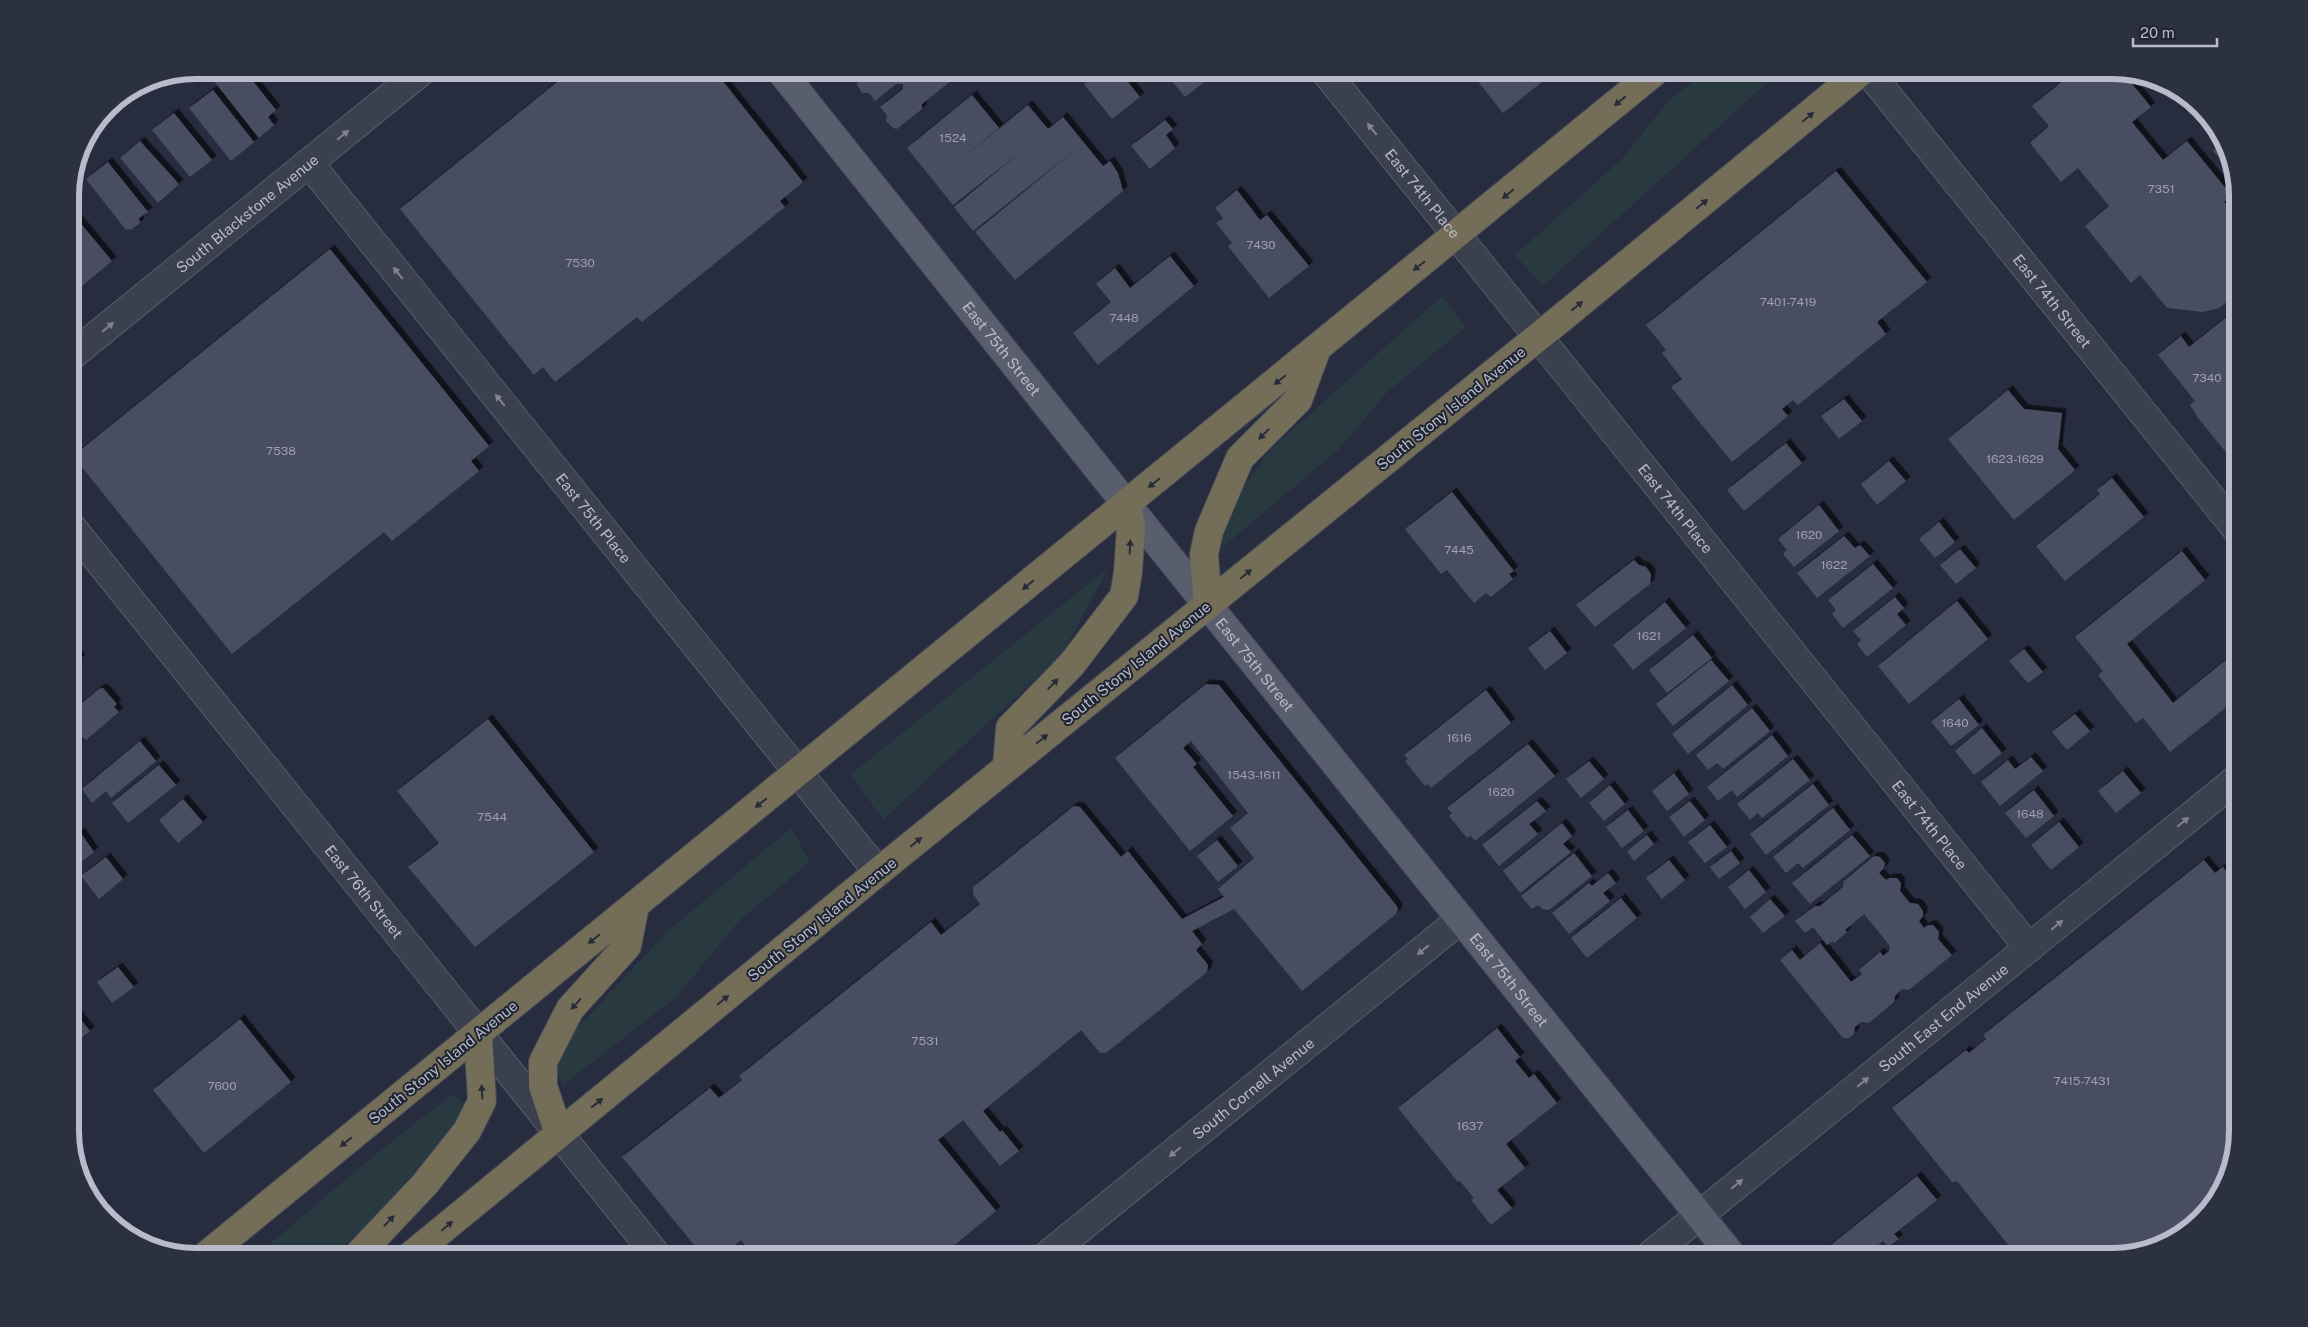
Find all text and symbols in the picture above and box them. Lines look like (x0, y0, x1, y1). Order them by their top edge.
scale bar (2133, 15, 2217, 47)
text: 20 m (2140, 24, 2175, 41)
one-way arrow (1614, 96, 1627, 107)
one-way arrow (1801, 111, 1814, 122)
one-way arrow (1366, 123, 1377, 136)
one-way arrow (336, 130, 349, 141)
house number: 1524 (939, 131, 967, 145)
street label: East 74th Place (1382, 145, 1464, 241)
street label: South Blackstone Avenue (172, 150, 321, 276)
house number: 7351 (2147, 182, 2175, 196)
one-way arrow (1501, 188, 1514, 199)
one-way arrow (1696, 198, 1709, 209)
house number: 7430 (1246, 238, 1276, 252)
street label: East 74th Street (2010, 251, 2095, 351)
house number: 7530 (565, 256, 595, 270)
one-way arrow (1413, 260, 1426, 271)
one-way arrow (392, 267, 403, 280)
house number: 7401-7419 (1760, 295, 1816, 309)
street label: East 75th Street (959, 298, 1045, 399)
one-way arrow (1570, 301, 1583, 312)
house number: 7448 (1109, 311, 1139, 325)
one-way arrow (101, 321, 114, 332)
street label: South Stony Island Avenue (1373, 343, 1529, 473)
house number: 7340 (2192, 371, 2222, 385)
one-way arrow (1273, 375, 1286, 386)
one-way arrow (494, 394, 505, 407)
one-way arrow (1258, 428, 1270, 440)
house number: 7538 (266, 444, 296, 458)
house number: 1623-1629 (1986, 452, 2044, 466)
street label: East 74th Place (1635, 460, 1717, 556)
street label: East 75th Place (553, 470, 635, 566)
one-way arrow (1148, 477, 1161, 488)
house number: 1620 (1796, 528, 1822, 542)
one-way arrow (1126, 538, 1134, 554)
house number: 7445 (1444, 543, 1474, 557)
house number: 1622 (1821, 558, 1847, 572)
one-way arrow (1239, 569, 1252, 580)
one-way arrow (1022, 580, 1035, 591)
street label: South Stony Island Avenue (1058, 598, 1214, 728)
street label: East 75th Street (1213, 614, 1298, 715)
house number: 1621 (1637, 629, 1661, 643)
one-way arrow (1047, 678, 1059, 690)
house number: 1640 (1941, 716, 1969, 730)
house number: 1616 (1447, 731, 1471, 745)
one-way arrow (1036, 734, 1049, 745)
house number: 1543-1611 (1227, 768, 1281, 782)
street label: East 74th Place (1889, 777, 1971, 873)
house number: 1620 (1488, 785, 1514, 799)
one-way arrow (755, 797, 768, 808)
house number: 1648 (2016, 807, 2044, 821)
house number: 7544 (477, 810, 507, 824)
one-way arrow (2177, 816, 2189, 828)
one-way arrow (909, 836, 922, 847)
street label: East 76th Street (322, 841, 407, 941)
street label: South Stony Island Avenue (744, 854, 900, 984)
one-way arrow (2051, 919, 2064, 930)
street label: East 75th Street (1467, 930, 1552, 1030)
one-way arrow (588, 933, 601, 944)
one-way arrow (1417, 944, 1430, 955)
street label: South East End Avenue (1875, 960, 2011, 1075)
one-way arrow (716, 995, 729, 1006)
street label: South Stony Island Avenue (365, 997, 521, 1127)
one-way arrow (570, 997, 581, 1010)
house number: 7531 (911, 1034, 939, 1048)
street label: South Cornell Avenue (1189, 1034, 1317, 1142)
house number: 7415-7431 (2053, 1074, 2111, 1088)
one-way arrow (1856, 1076, 1869, 1087)
house number: 7600 (208, 1079, 236, 1093)
one-way arrow (477, 1084, 485, 1100)
one-way arrow (590, 1097, 603, 1108)
house number: 1637 (1457, 1119, 1483, 1133)
one-way arrow (339, 1136, 352, 1147)
one-way arrow (1169, 1146, 1182, 1157)
one-way arrow (1730, 1179, 1743, 1190)
one-way arrow (383, 1216, 395, 1228)
one-way arrow (440, 1220, 452, 1232)

